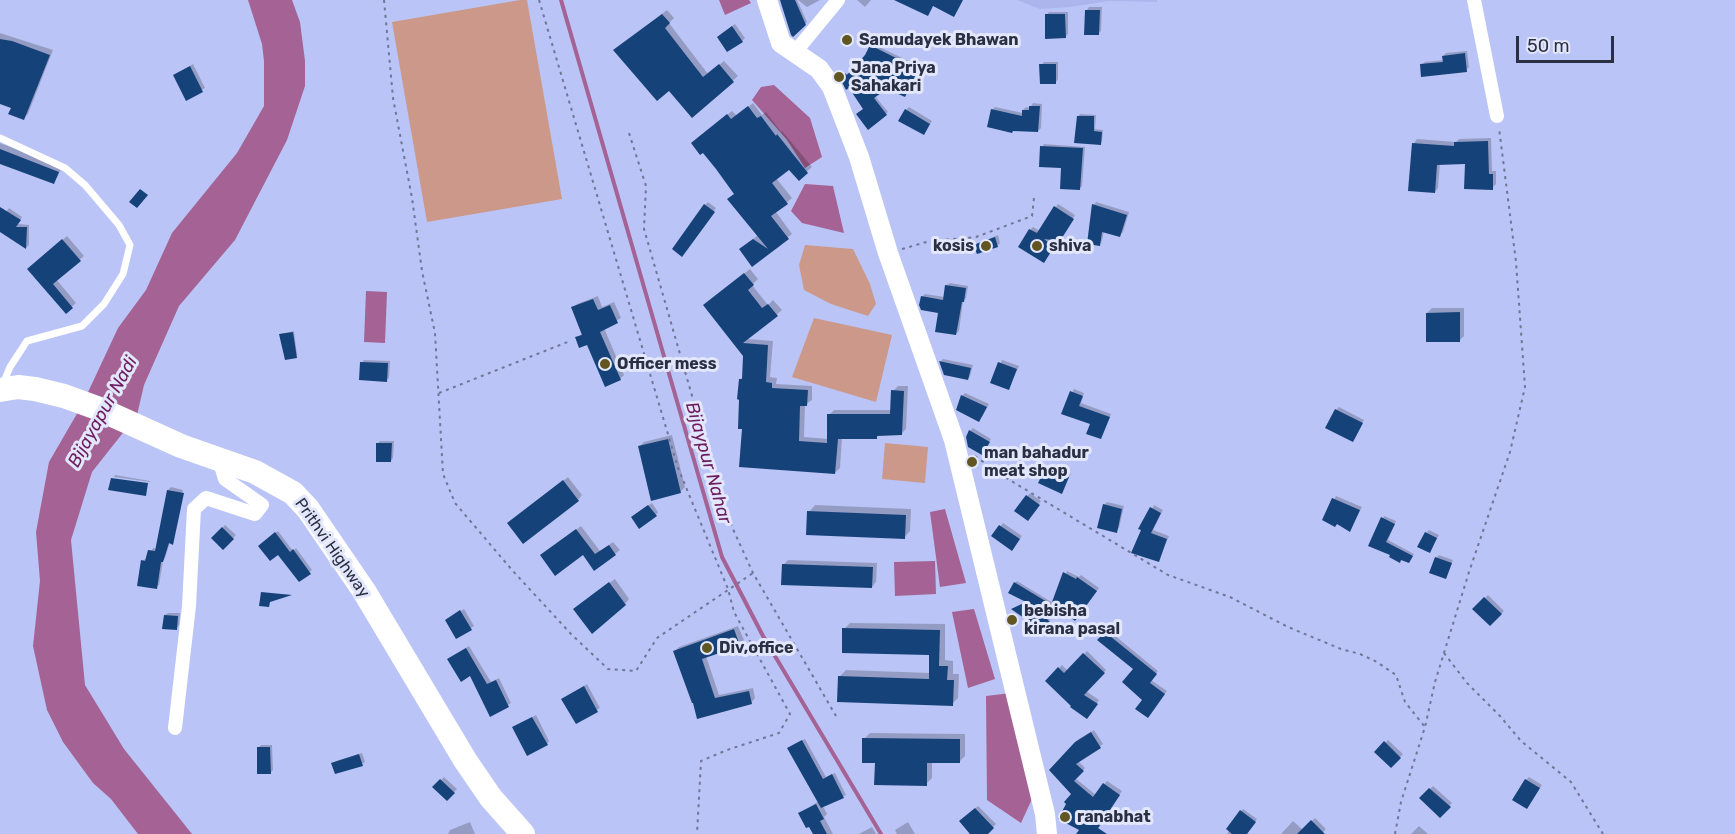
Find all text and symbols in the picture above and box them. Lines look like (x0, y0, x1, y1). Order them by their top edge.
scale bar (1519, 24, 1616, 62)
place label: Samudayek Bhawan (859, 30, 1019, 50)
marker: Samudayek Bhawan (840, 33, 854, 47)
text: 50 m (1527, 35, 1570, 57)
place label: Jana Priya Sahakari (851, 58, 936, 96)
marker: Jana Priya Sahakari (832, 70, 846, 84)
place label: kosis (933, 236, 974, 256)
place label: shiva (1049, 236, 1091, 256)
marker: kosis (979, 239, 993, 253)
marker: shiva (1030, 239, 1044, 253)
water label: Bijayapur Nadi (64, 353, 142, 471)
place label: Officer mess (617, 354, 717, 374)
marker: Officer mess (598, 357, 612, 371)
water label: Bijaypur Nahar (680, 399, 736, 527)
place label: man bahadur meat shop (984, 443, 1089, 481)
marker: man bahadur meat shop (965, 455, 979, 469)
street label: Prithvi Highway (291, 494, 373, 602)
place label: bebisha kirana pasal (1024, 601, 1120, 639)
marker: bebisha kirana pasal (1005, 613, 1019, 627)
place label: Div,office (719, 638, 793, 658)
marker: Div,office (700, 641, 714, 655)
place label: ranabhat (1077, 807, 1151, 827)
marker: ranabhat (1058, 810, 1072, 824)

